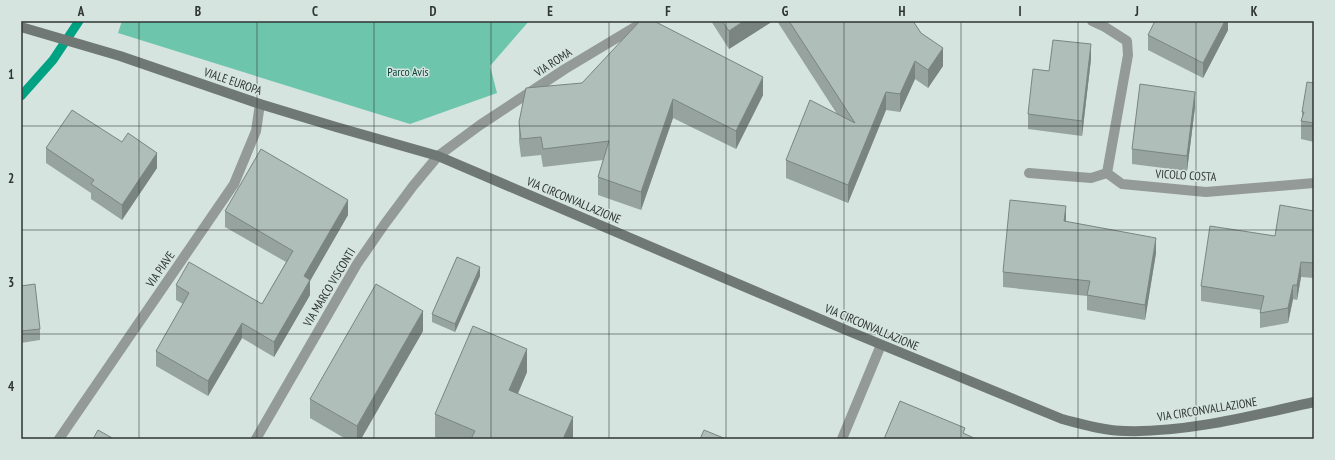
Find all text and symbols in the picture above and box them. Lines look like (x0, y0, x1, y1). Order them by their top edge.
text: A (77, 3, 85, 20)
text: B (195, 3, 201, 20)
text: C (312, 3, 318, 20)
text: D (430, 3, 437, 20)
text: E (547, 3, 553, 20)
text: F (665, 3, 671, 20)
text: G (782, 3, 789, 20)
text: H (899, 3, 906, 20)
text: I (1018, 3, 1022, 20)
text: J (1134, 3, 1139, 20)
text: K (1251, 3, 1258, 20)
street label: VIA ROMA (531, 44, 575, 80)
street label: VIALE EUROPA (201, 64, 264, 98)
park label: Parco Avis (387, 64, 429, 79)
text: 1 (8, 66, 14, 83)
street label: VICOLO COSTA (1154, 166, 1217, 184)
text: 2 (8, 170, 14, 187)
street label: VIA CIRCONVALLAZIONE (524, 173, 623, 227)
street label: VIA MARCO VISCONTI (299, 245, 358, 330)
street label: VIA PIAVE (142, 248, 178, 291)
text: 3 (8, 274, 14, 291)
street label: VIA CIRCONVALLAZIONE (822, 300, 921, 354)
text: 4 (8, 378, 15, 395)
street label: VIA CIRCONVALLAZIONE (1155, 394, 1258, 424)

